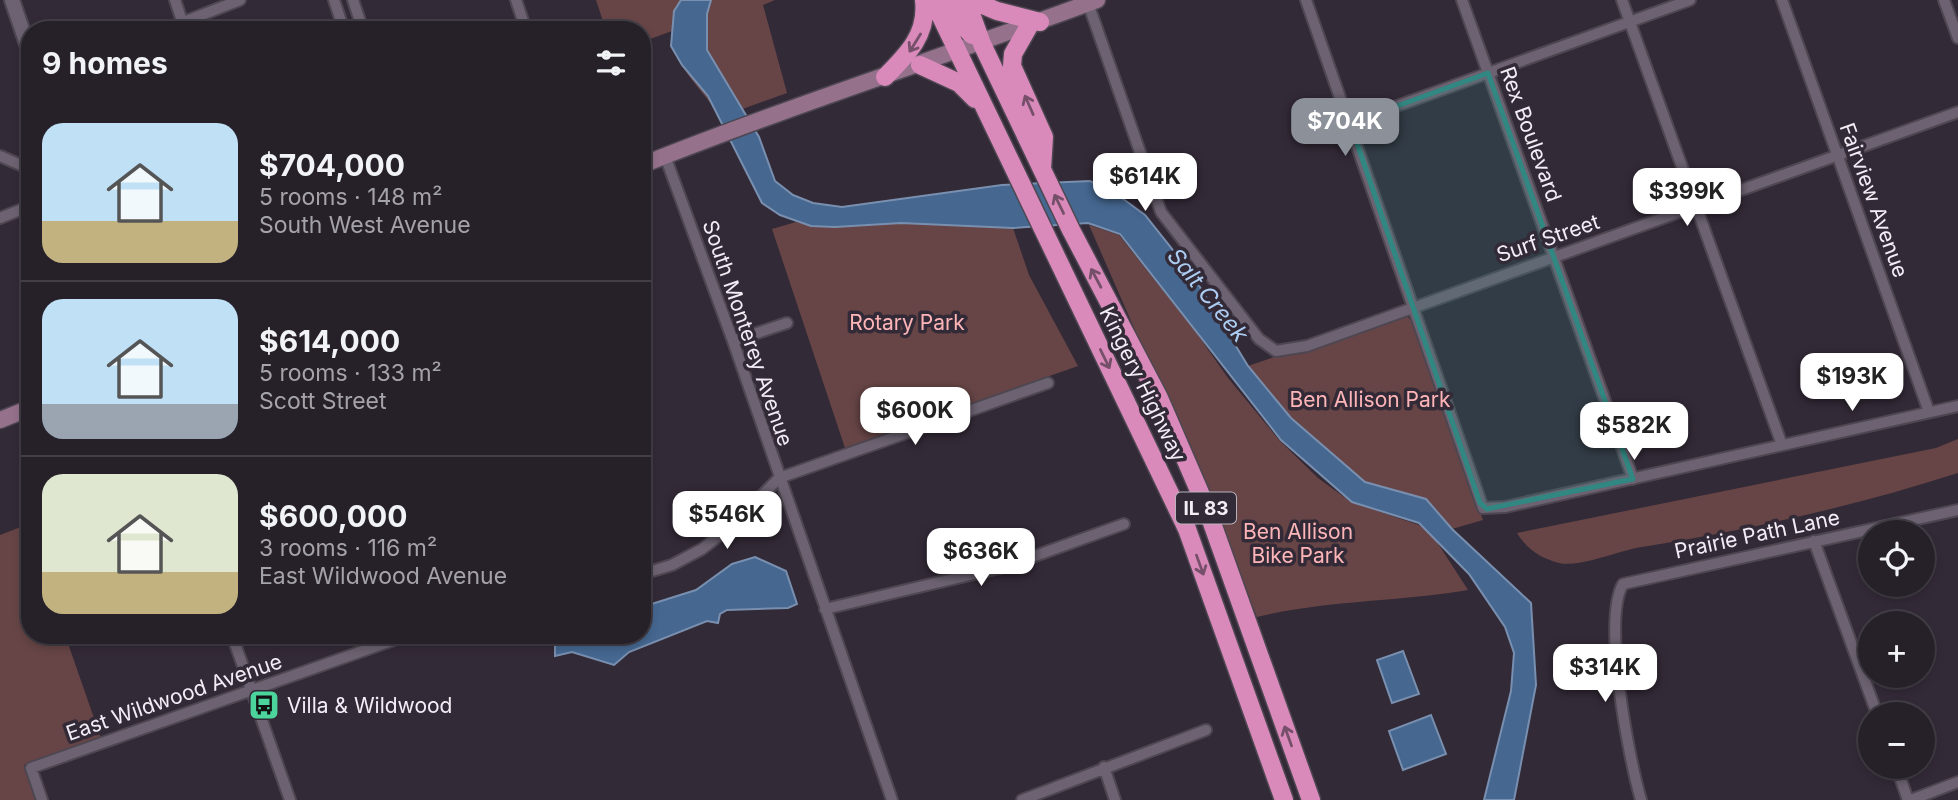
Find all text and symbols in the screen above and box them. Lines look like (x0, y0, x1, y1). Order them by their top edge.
one-way arrow (908, 32, 922, 52)
icon: filters (592, 44, 630, 82)
text: 9 homes (42, 45, 168, 81)
street label: Rex Boulevard (1495, 63, 1567, 205)
one-way arrow (1022, 95, 1036, 116)
pin: $704K (1296, 99, 1394, 158)
text: $704K (1307, 107, 1383, 135)
street label: Fairview Avenue (1834, 119, 1914, 281)
text: $704,000 (259, 147, 405, 183)
icon: home (98, 151, 182, 235)
pin: $614K (1096, 154, 1194, 213)
text: $614K (1109, 162, 1181, 190)
pin: $399K (1638, 168, 1736, 228)
text: $399K (1649, 177, 1725, 205)
text: 5 rooms · 148 m² (259, 183, 442, 211)
one-way arrow (1051, 194, 1065, 215)
street label: Surf Street (1493, 209, 1603, 267)
text: South West Avenue (259, 211, 471, 239)
street label: South Monterey Avenue (698, 217, 798, 449)
water label: Salt Creek (1162, 242, 1255, 348)
one-way arrow (1089, 268, 1103, 289)
street label: Kingery Highway (1095, 302, 1191, 466)
park label: Rotary Park (849, 310, 965, 335)
text: $614,000 (259, 323, 400, 359)
icon: home (98, 327, 182, 411)
one-way arrow (1099, 348, 1112, 369)
pin: $193K (1803, 354, 1901, 413)
text: 5 rooms · 133 m² (259, 359, 442, 387)
text: $193K (1816, 362, 1888, 390)
text: Scott Street (259, 387, 387, 415)
park label: Ben Allison Park (1290, 387, 1451, 412)
pin: $600K (866, 388, 964, 447)
text: $600K (876, 396, 954, 424)
pin: $582K (1585, 402, 1683, 462)
text: $582K (1596, 411, 1672, 439)
pin: $546K (678, 491, 776, 551)
road number: IL 83 (1176, 492, 1236, 524)
text: $600,000 (259, 498, 408, 534)
text: $546K (689, 500, 765, 528)
icon: home (98, 502, 182, 586)
street label: Prairie Path Lane (1672, 504, 1842, 564)
park label: Ben Allison Bike Park (1243, 519, 1353, 568)
map controls (1858, 520, 1935, 779)
button: locate (1858, 520, 1935, 597)
pin: $636K (932, 528, 1030, 588)
text: 3 rooms · 116 m² (259, 534, 437, 562)
text: $636K (943, 537, 1019, 565)
one-way arrow (1194, 554, 1207, 576)
text: East Wildwood Avenue (259, 562, 507, 590)
button: + (1858, 611, 1935, 688)
pin: $314K (1556, 644, 1654, 704)
street label: East Wildwood Avenue (63, 648, 285, 746)
text: $314K (1569, 653, 1641, 681)
bus stop icon: Villa & Wildwood (247, 688, 281, 722)
place label: Villa & Wildwood (287, 693, 452, 718)
button: − (1858, 702, 1935, 779)
one-way arrow (1280, 725, 1293, 747)

